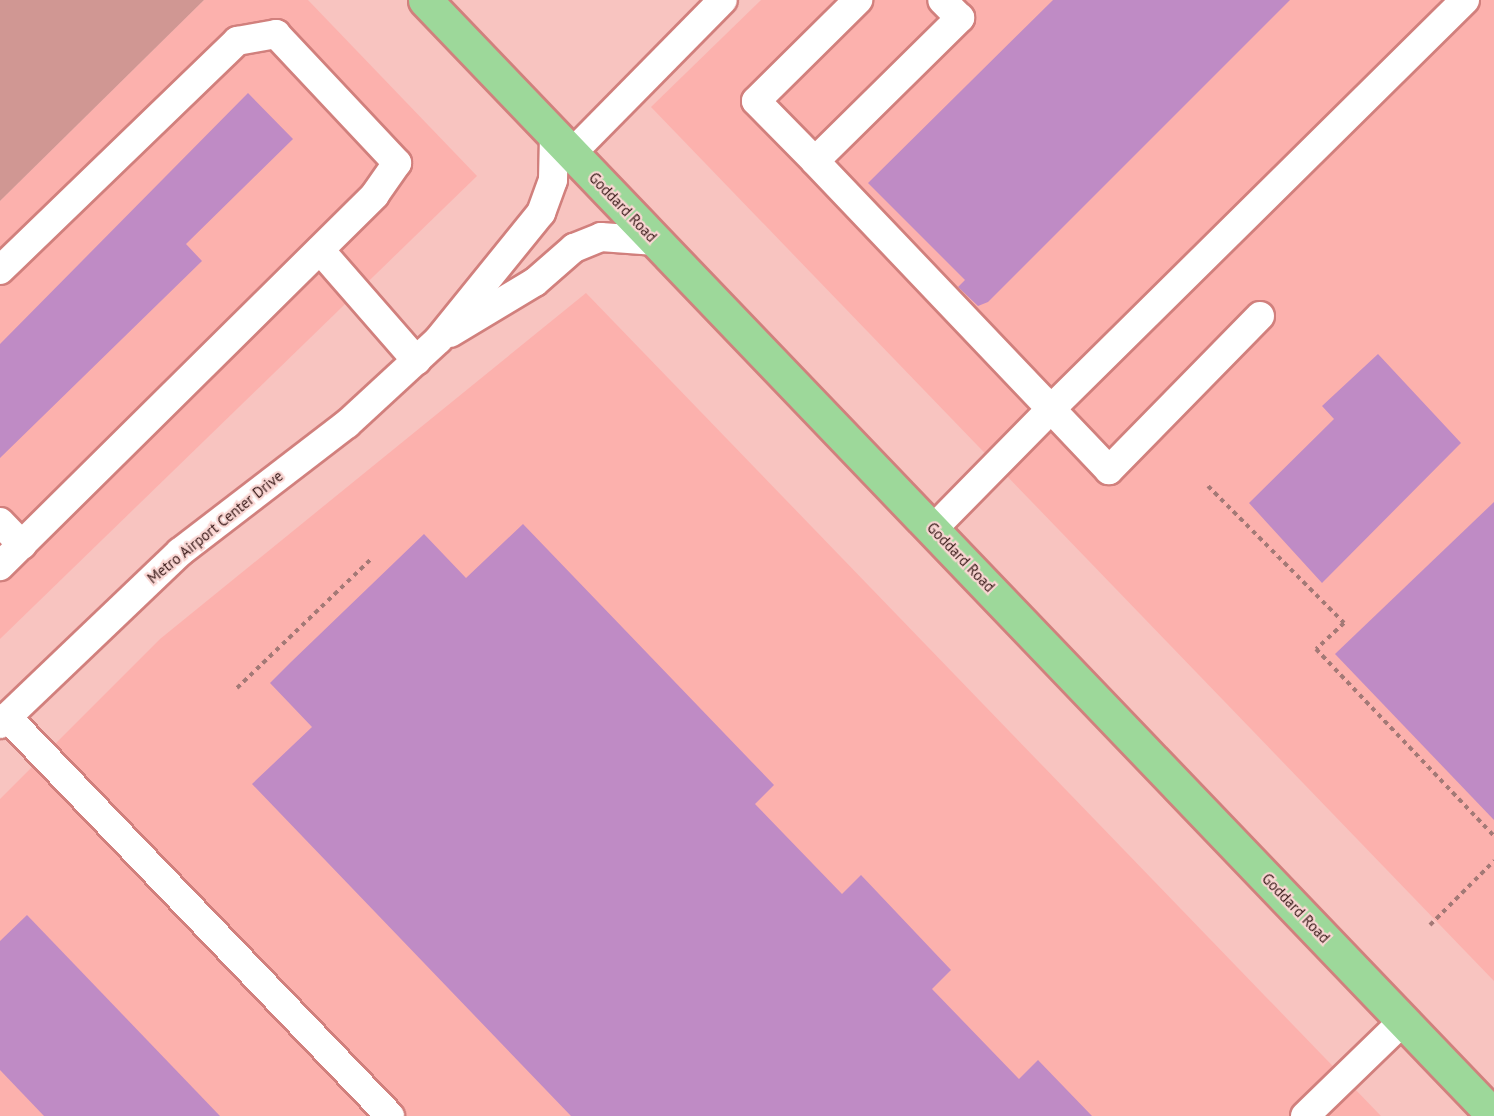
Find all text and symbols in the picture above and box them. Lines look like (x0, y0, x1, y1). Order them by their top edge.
street label: Goddard Road (585, 168, 661, 246)
street label: Metro Airport Center Drive (143, 467, 287, 587)
street label: Goddard Road (923, 518, 999, 596)
street label: Goddard Road (1258, 869, 1334, 947)

